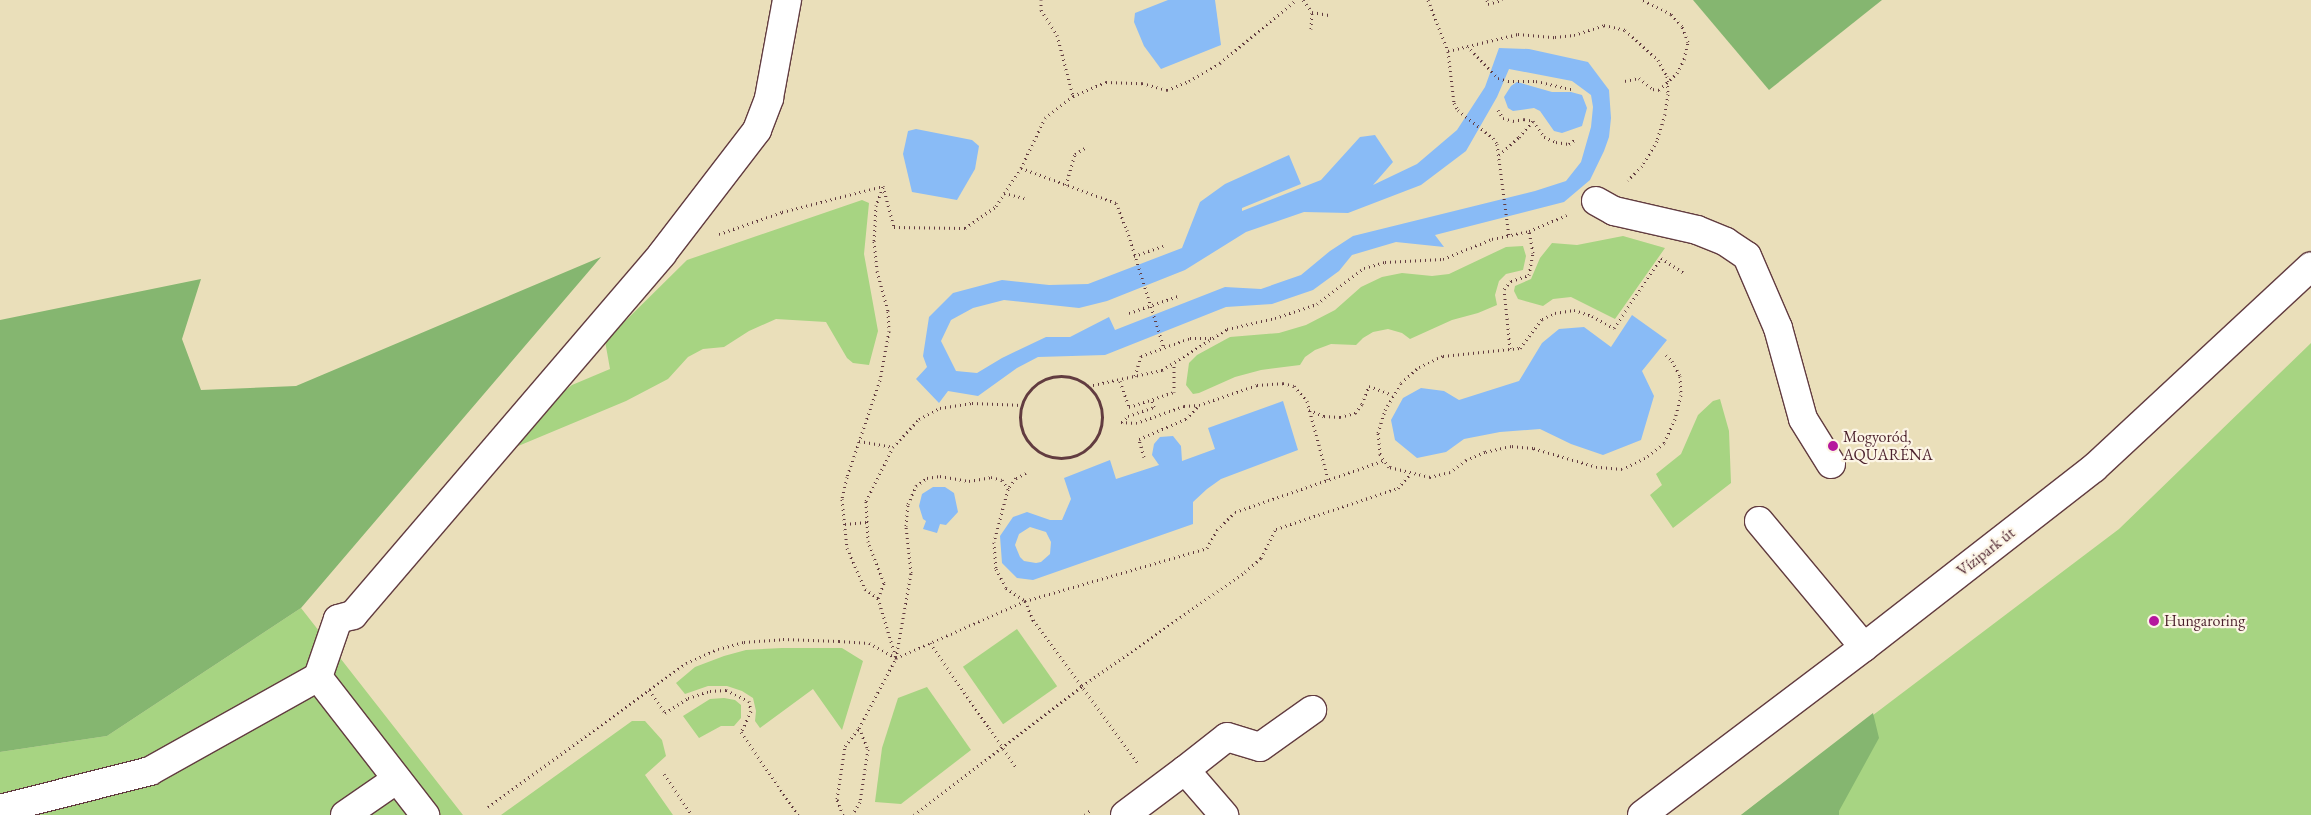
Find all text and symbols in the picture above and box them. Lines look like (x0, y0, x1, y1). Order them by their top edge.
place label: Mogyoród, AQUARÉNA (1843, 427, 1933, 465)
marker: Mogyoród, AQUARÉNA (1827, 440, 1839, 452)
street label: Vízipark út (1953, 523, 2019, 581)
place label: Hungaroring (2164, 611, 2245, 631)
marker: Hungaroring (2148, 615, 2160, 627)

